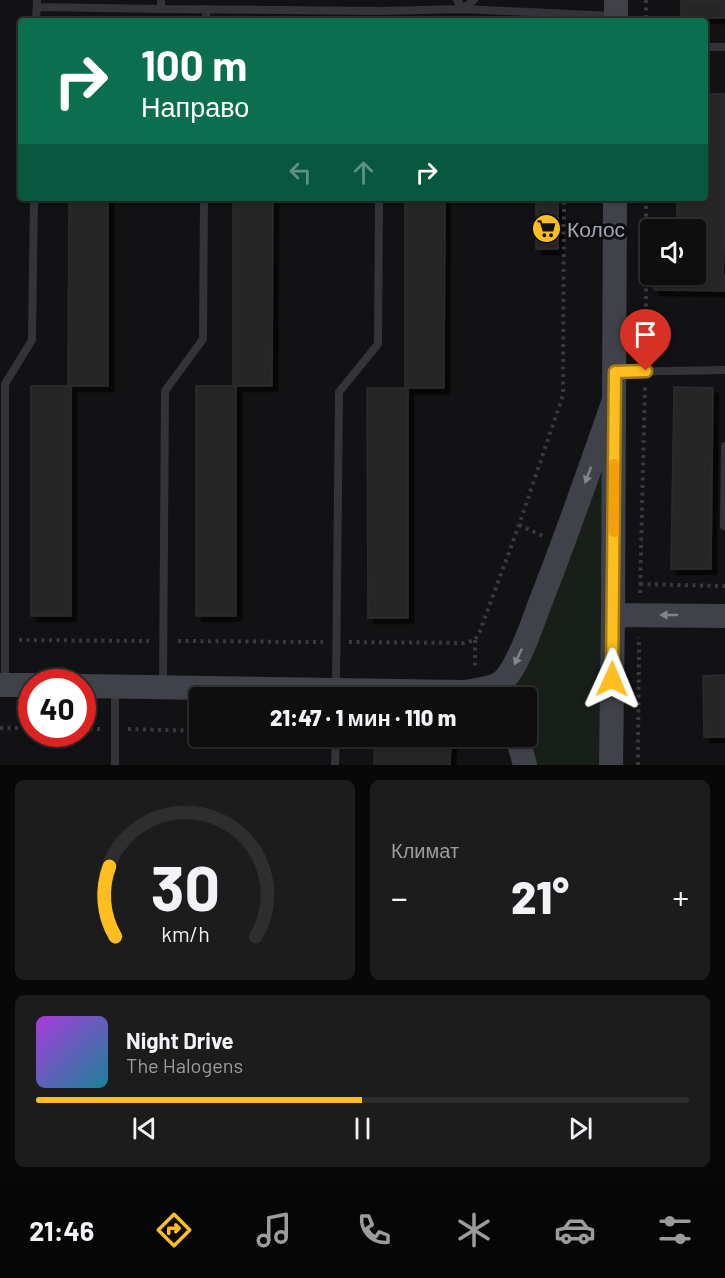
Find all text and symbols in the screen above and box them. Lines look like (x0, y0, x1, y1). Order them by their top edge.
text: 100 m (141, 39, 247, 89)
icon: right (42, 42, 120, 120)
text: Направо (141, 90, 249, 122)
icon: left (284, 156, 317, 189)
icon: ahead (347, 156, 380, 189)
icon: right (410, 156, 443, 189)
supermarket icon: Колос (530, 212, 562, 244)
place label: Колос (567, 216, 625, 241)
map controls (640, 219, 706, 285)
button: sound (640, 219, 706, 285)
pin (620, 309, 671, 371)
icon: arrive (629, 318, 662, 351)
one-way arrow (582, 466, 592, 484)
one-way arrow (660, 610, 679, 620)
position arrow (580, 647, 644, 711)
one-way arrow (513, 648, 522, 665)
speed limit sign: 40 (18, 669, 96, 747)
text: 21:47 · 1 мин · 110 m (270, 704, 456, 730)
text: Климат (391, 838, 459, 862)
text: 30 (150, 849, 220, 923)
text: 21° (511, 869, 569, 923)
text: − (391, 877, 408, 917)
text: + (672, 877, 689, 917)
text: km/h (161, 921, 209, 946)
text: Night Drive (126, 1027, 234, 1053)
text: The Halogens (126, 1053, 243, 1077)
icon: previous (128, 1112, 161, 1145)
icon: pause (346, 1112, 379, 1145)
icon: next (564, 1112, 597, 1145)
icon: directions (153, 1209, 195, 1251)
icon: music (253, 1209, 295, 1251)
icon: phone (353, 1209, 395, 1251)
icon: climate (453, 1209, 495, 1251)
icon: car (554, 1209, 596, 1251)
icon: filters (654, 1209, 696, 1251)
text: 21:46 (29, 1214, 94, 1246)

